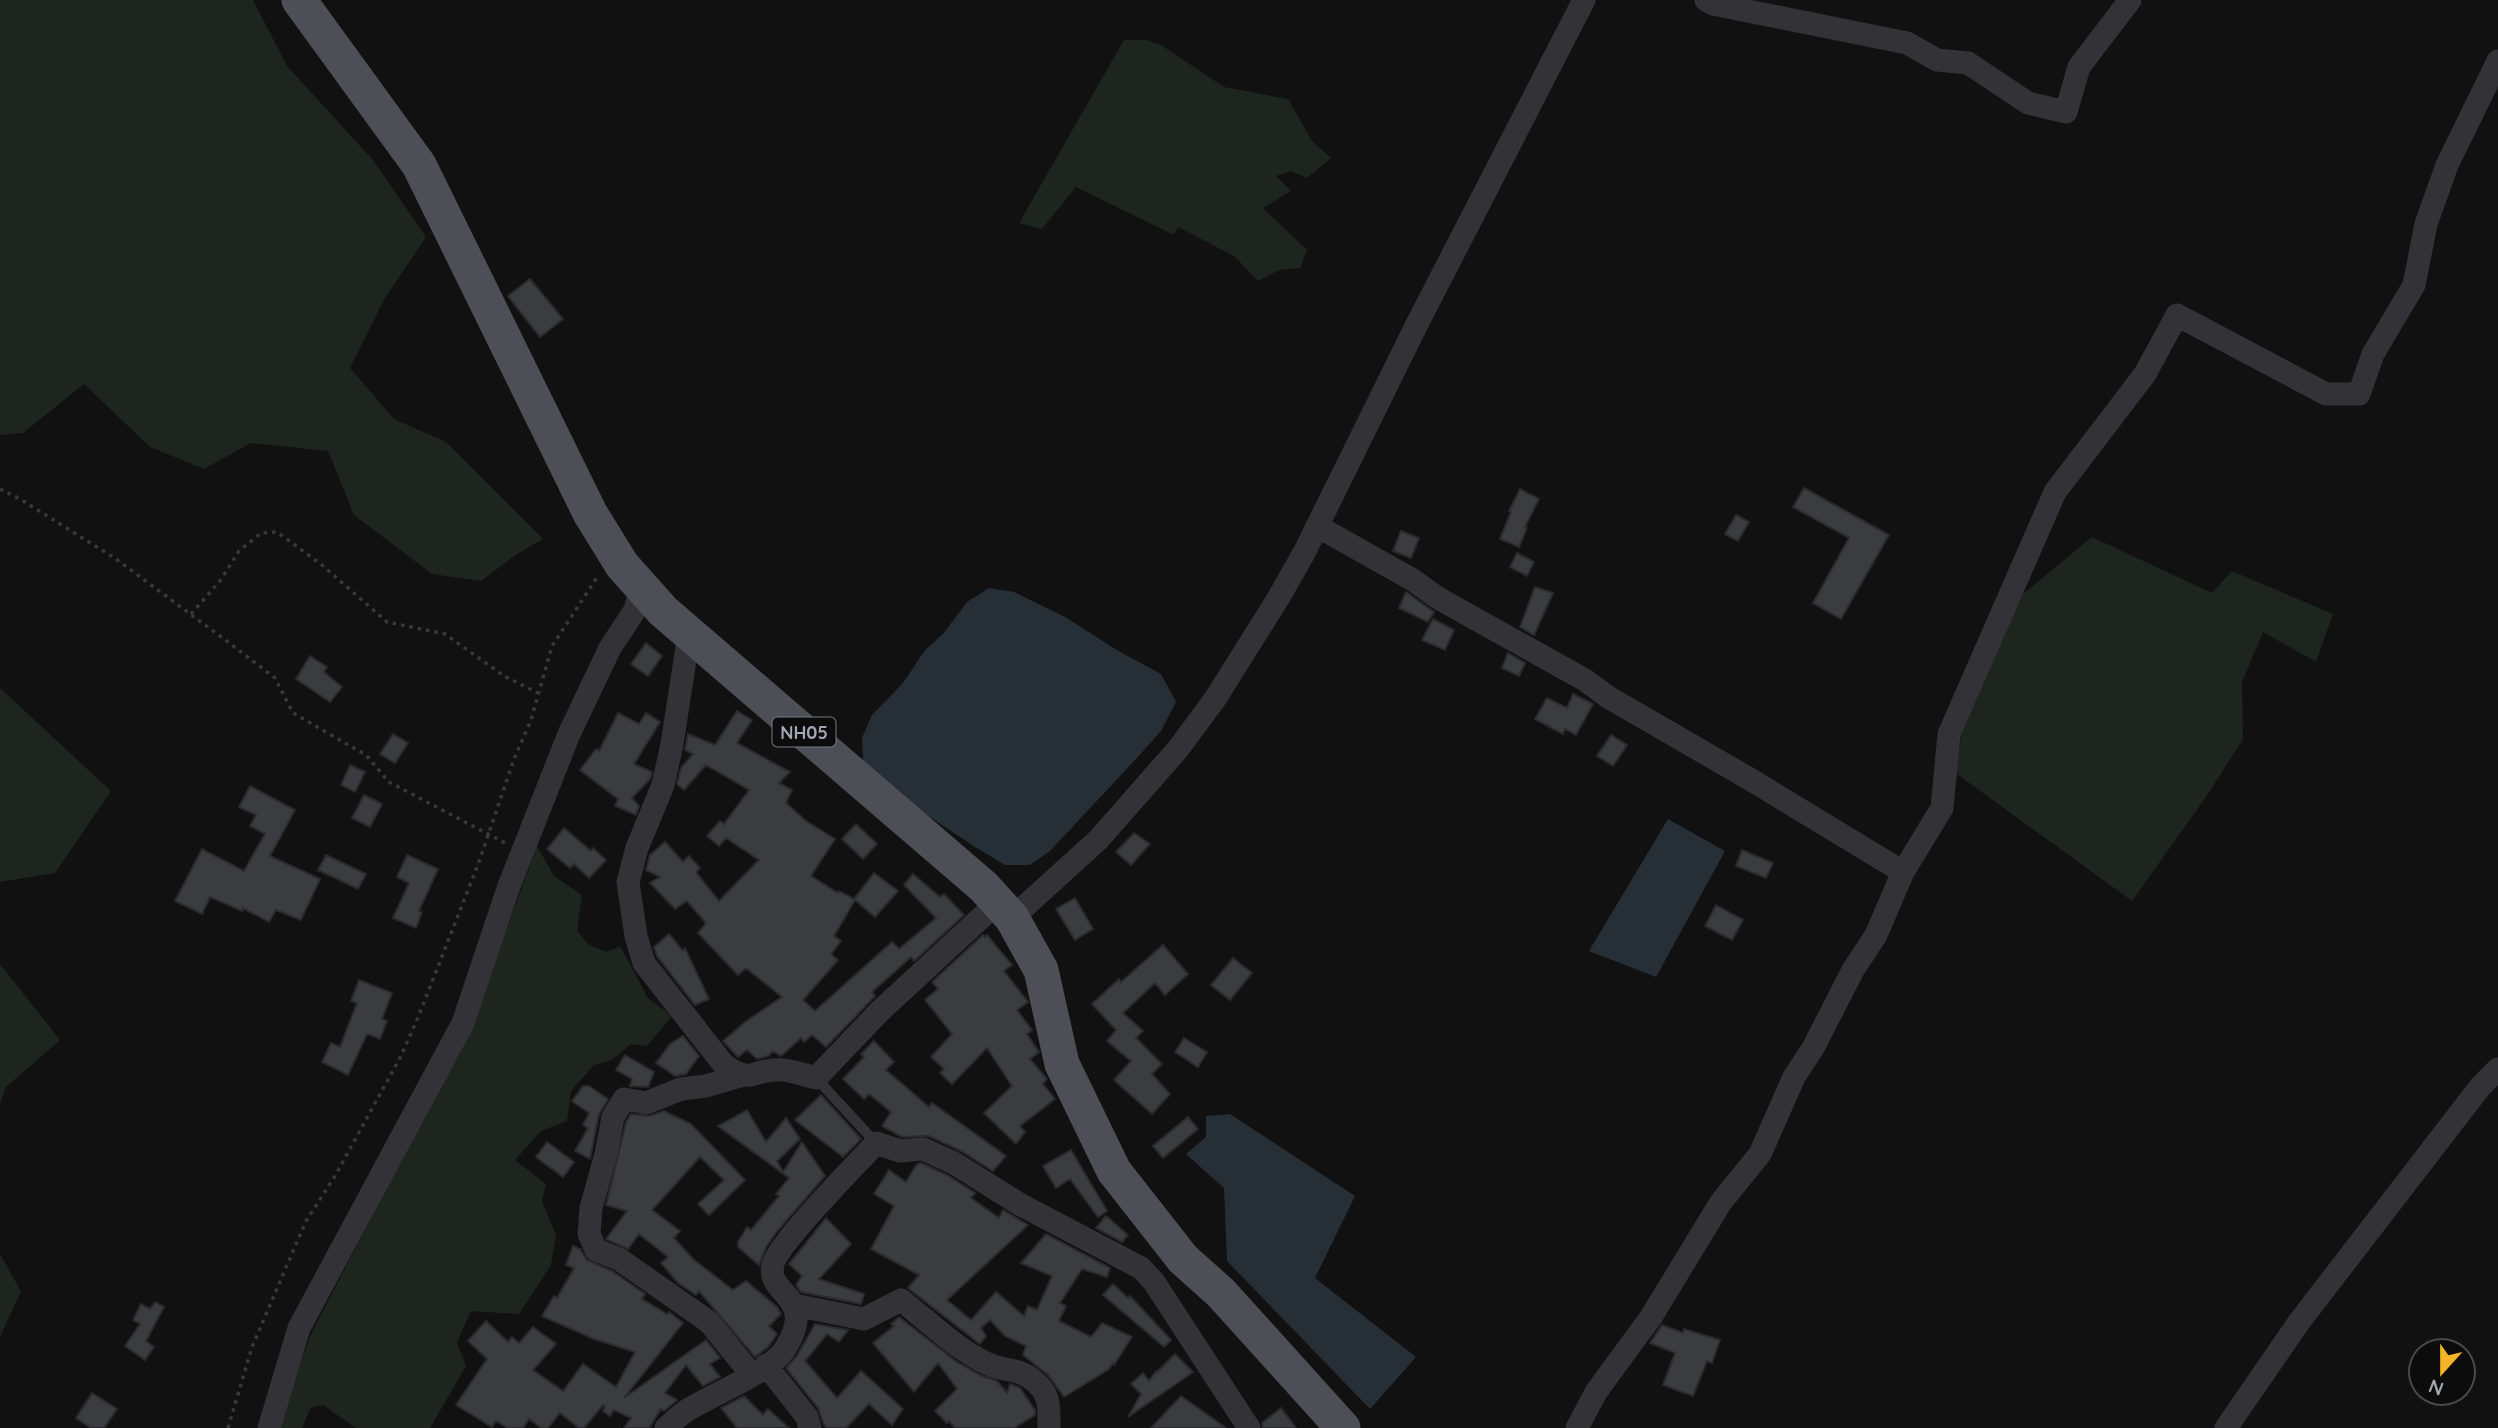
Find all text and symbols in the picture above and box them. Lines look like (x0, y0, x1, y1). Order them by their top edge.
road number: NH05 (772, 718, 836, 746)
north arrow (2407, 1337, 2477, 1407)
text: N (2425, 1374, 2447, 1402)

